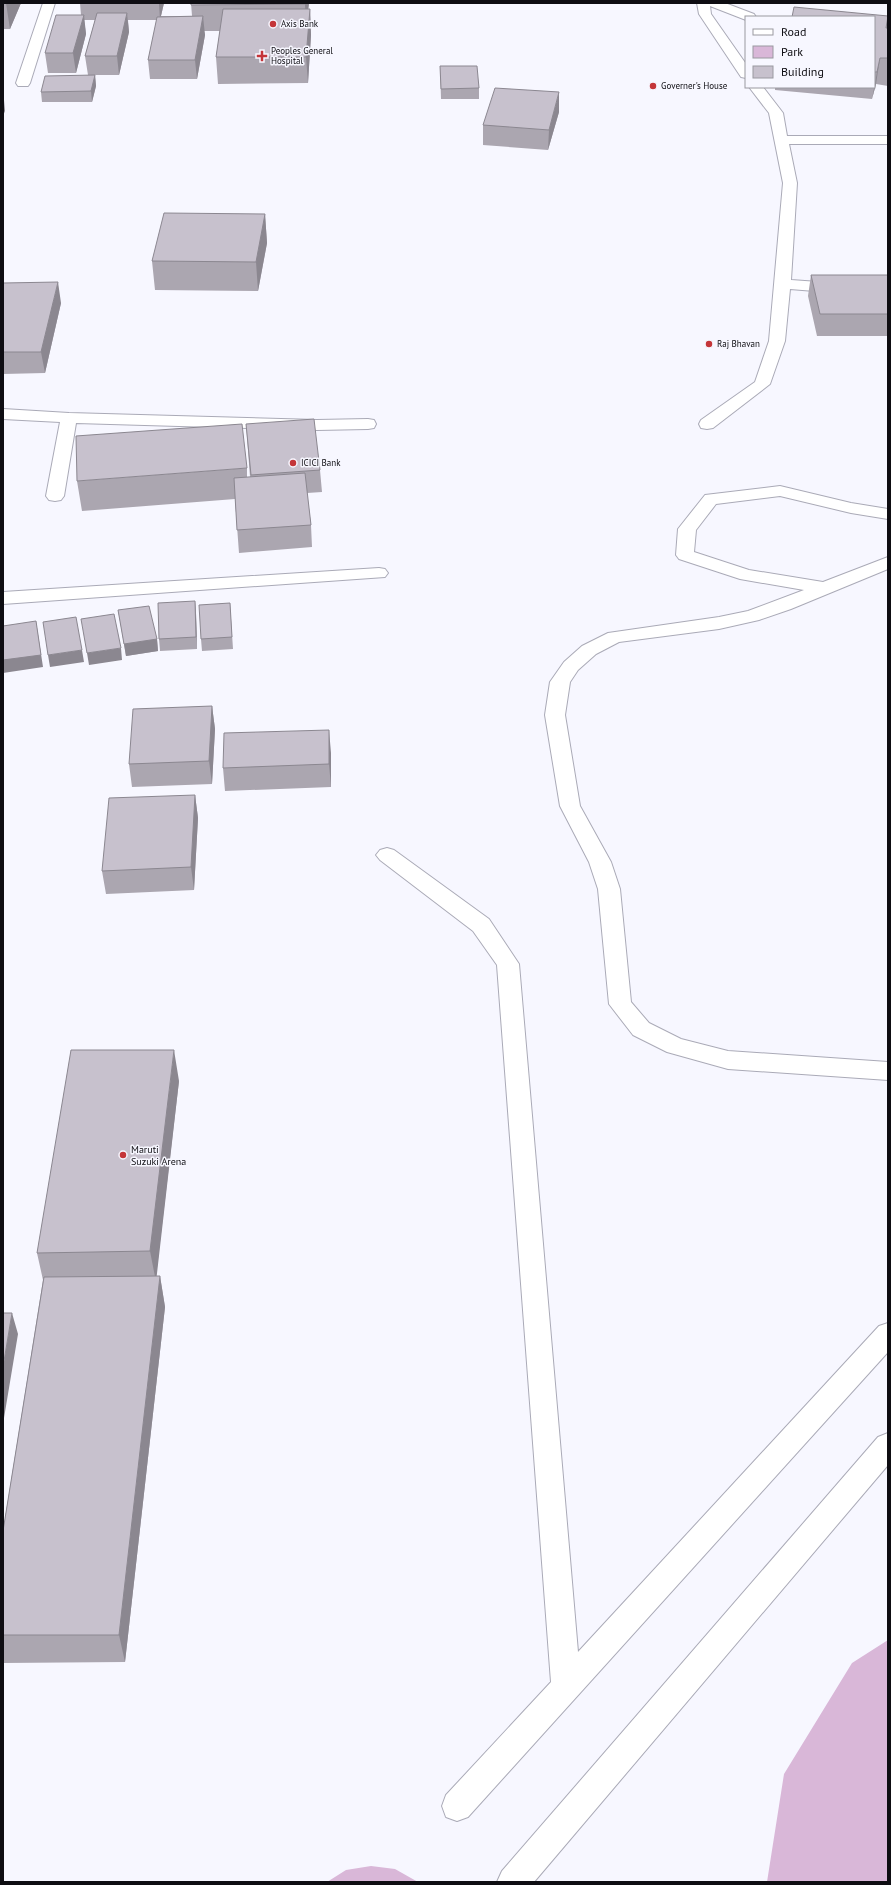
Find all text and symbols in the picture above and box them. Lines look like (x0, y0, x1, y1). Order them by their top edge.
legend (745, 16, 875, 88)
place label: Axis Bank (281, 18, 319, 29)
marker: Axis Bank (268, 19, 278, 29)
text: Road (781, 24, 806, 39)
text: Park (781, 44, 803, 59)
place label: Peoples General Hospital (271, 45, 333, 66)
marker: Peoples General Hospital (256, 50, 268, 62)
text: Building (781, 64, 824, 79)
place label: Governer's House (661, 80, 728, 91)
marker: Governer's House (648, 81, 658, 91)
place label: Raj Bhavan (717, 338, 760, 349)
marker: Raj Bhavan (704, 339, 714, 349)
place label: ICICI Bank (301, 457, 341, 468)
marker: ICICI Bank (288, 458, 298, 468)
place label: Maruti Suzuki Arena (131, 1143, 186, 1168)
marker: Maruti Suzuki Arena (118, 1150, 128, 1160)

